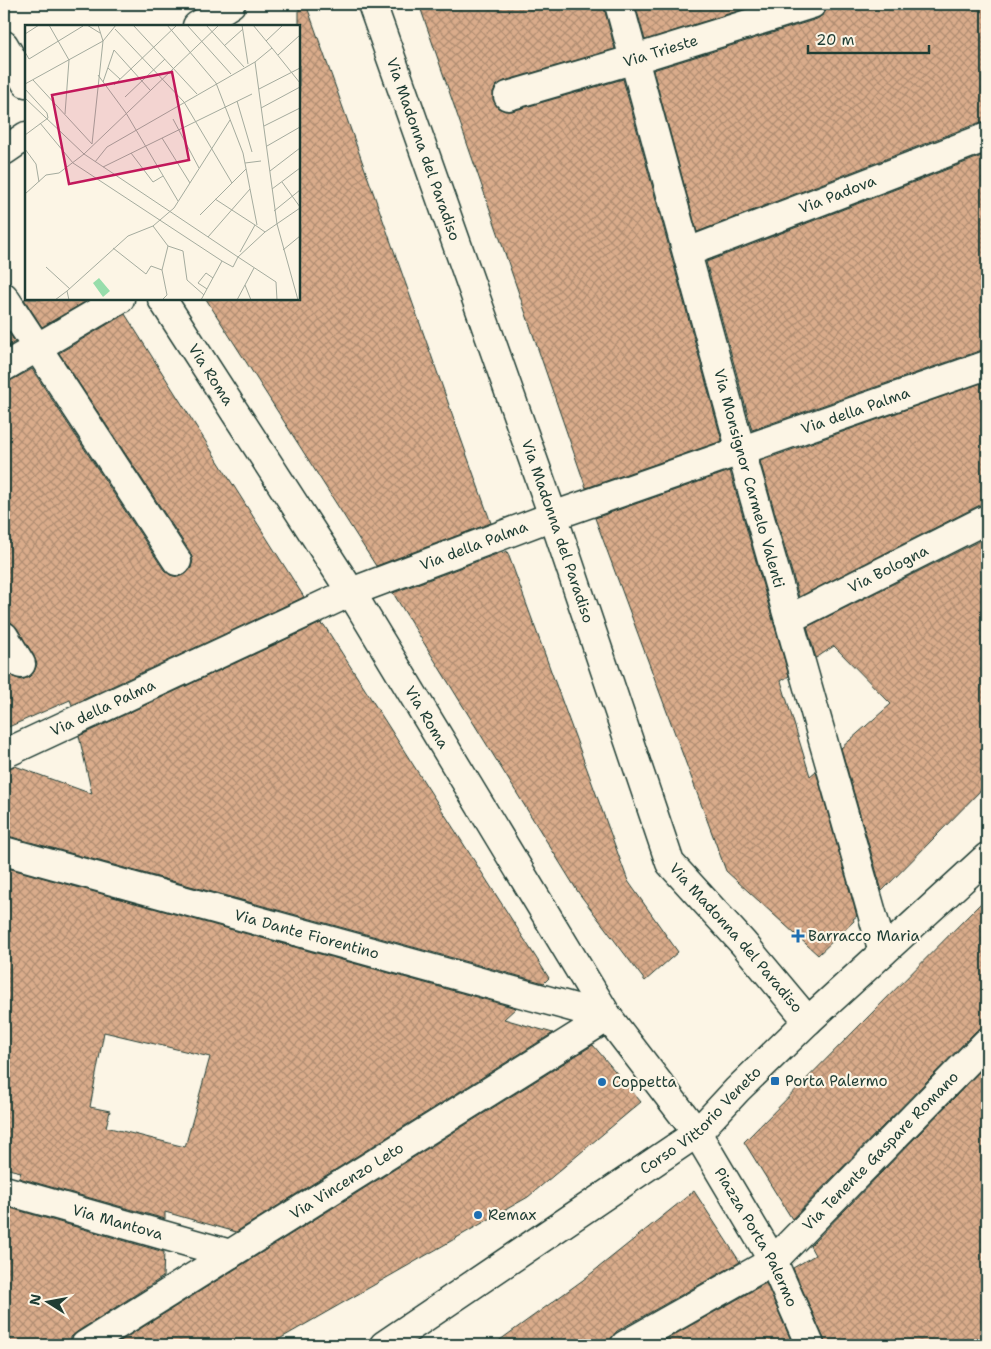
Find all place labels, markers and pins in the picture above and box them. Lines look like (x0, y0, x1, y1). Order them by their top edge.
place label: Barracco Maria (808, 926, 921, 946)
marker: Barracco Maria (792, 930, 804, 942)
place label: Porta Palermo (785, 1071, 888, 1091)
place label: Coppetta (612, 1072, 678, 1092)
marker: Porta Palermo (769, 1075, 781, 1087)
marker: Coppetta (596, 1076, 608, 1088)
place label: Remax (488, 1205, 537, 1225)
marker: Remax (472, 1209, 484, 1221)

